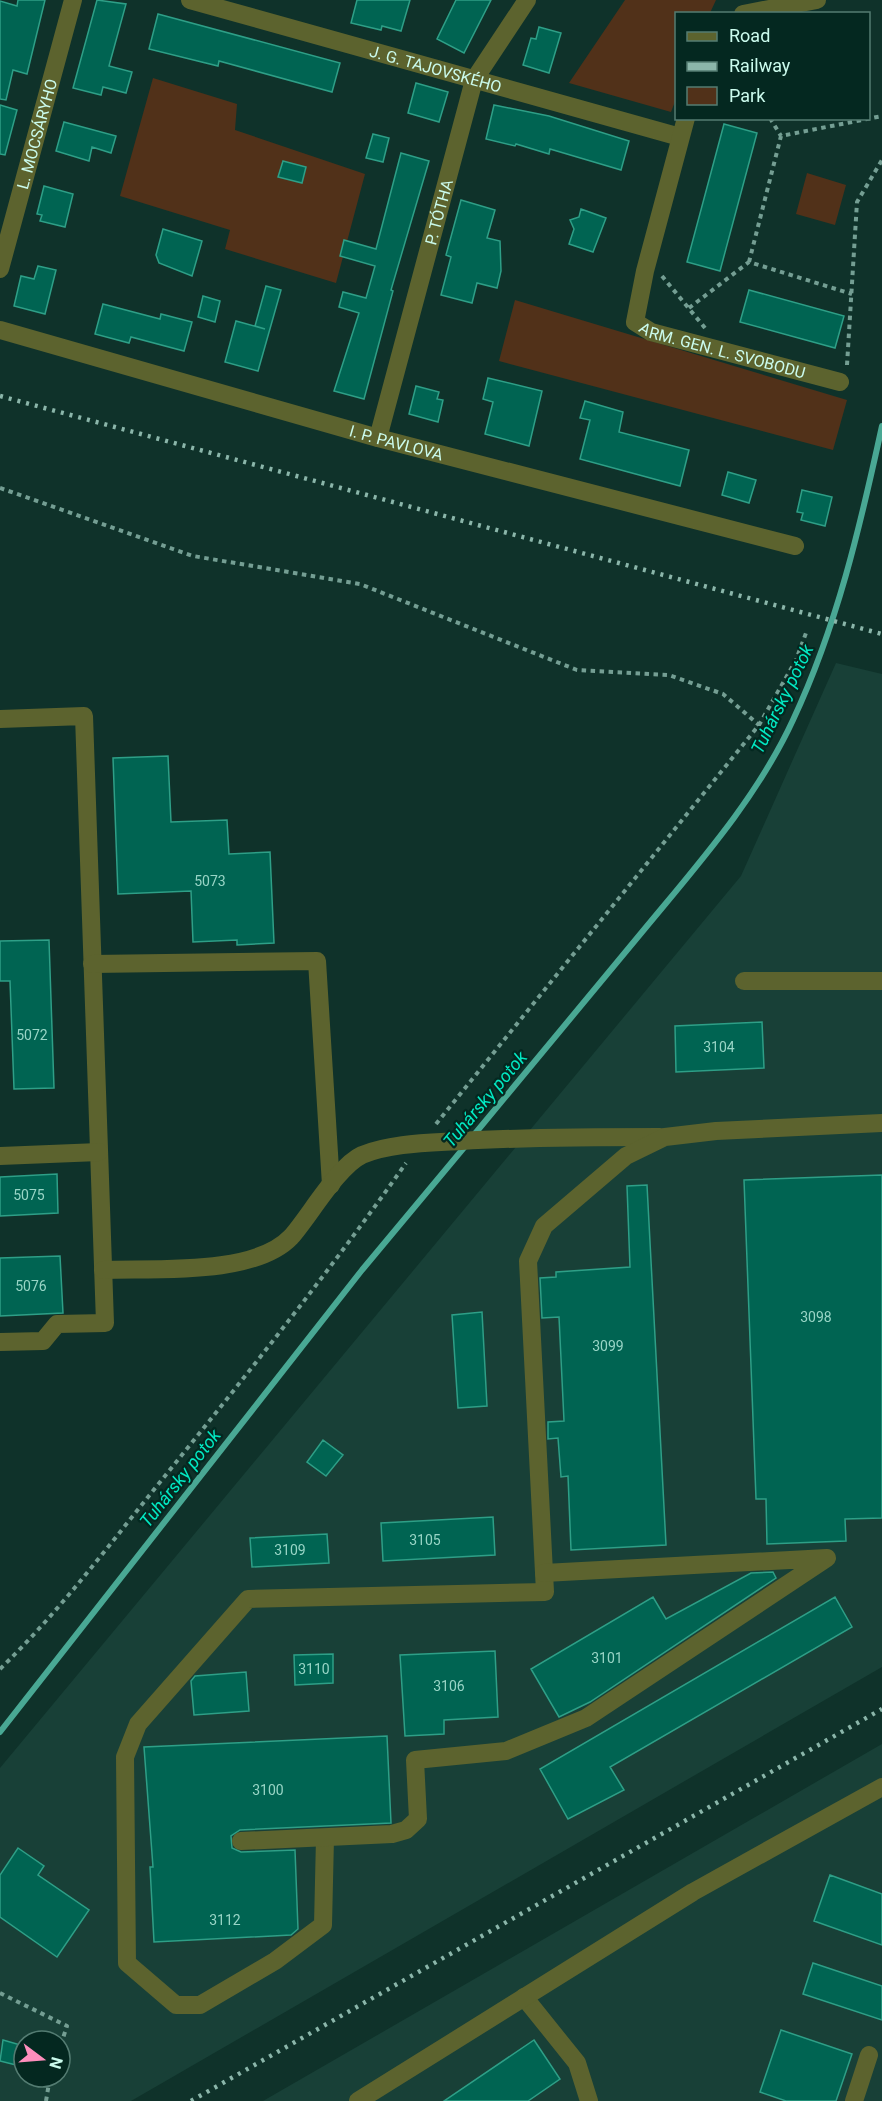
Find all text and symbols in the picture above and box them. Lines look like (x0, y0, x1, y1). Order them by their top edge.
legend (675, 12, 870, 120)
text: Road (729, 25, 770, 46)
street label: J. G. TAJOVSKÉHO (367, 41, 504, 96)
text: Railway (729, 55, 791, 76)
street label: L. MOCSÁRYHO (13, 77, 61, 191)
text: Park (729, 85, 766, 106)
street label: P. TÓTHA (421, 177, 457, 247)
street label: ARM. GEN. L. SVOBODU (636, 318, 808, 382)
street label: I. P. PAVLOVA (347, 421, 446, 464)
water label: Tuhársky potok (747, 640, 818, 757)
house number: 5073 (194, 873, 226, 889)
house number: 5072 (16, 1027, 48, 1043)
house number: 3104 (703, 1039, 735, 1055)
water label: Tuhársky potok (439, 1046, 532, 1151)
house number: 5075 (13, 1187, 45, 1203)
house number: 5076 (15, 1278, 47, 1294)
house number: 3098 (800, 1309, 832, 1325)
house number: 3099 (592, 1338, 624, 1354)
water label: Tuhársky potok (135, 1424, 226, 1531)
house number: 3105 (409, 1532, 441, 1548)
house number: 3109 (274, 1542, 306, 1558)
house number: 3101 (591, 1650, 623, 1666)
house number: 3110 (298, 1661, 330, 1677)
house number: 3106 (433, 1678, 465, 1694)
house number: 3100 (252, 1782, 284, 1798)
house number: 3112 (209, 1912, 241, 1928)
north arrow (12, 2029, 72, 2089)
text: N (45, 2055, 67, 2071)

